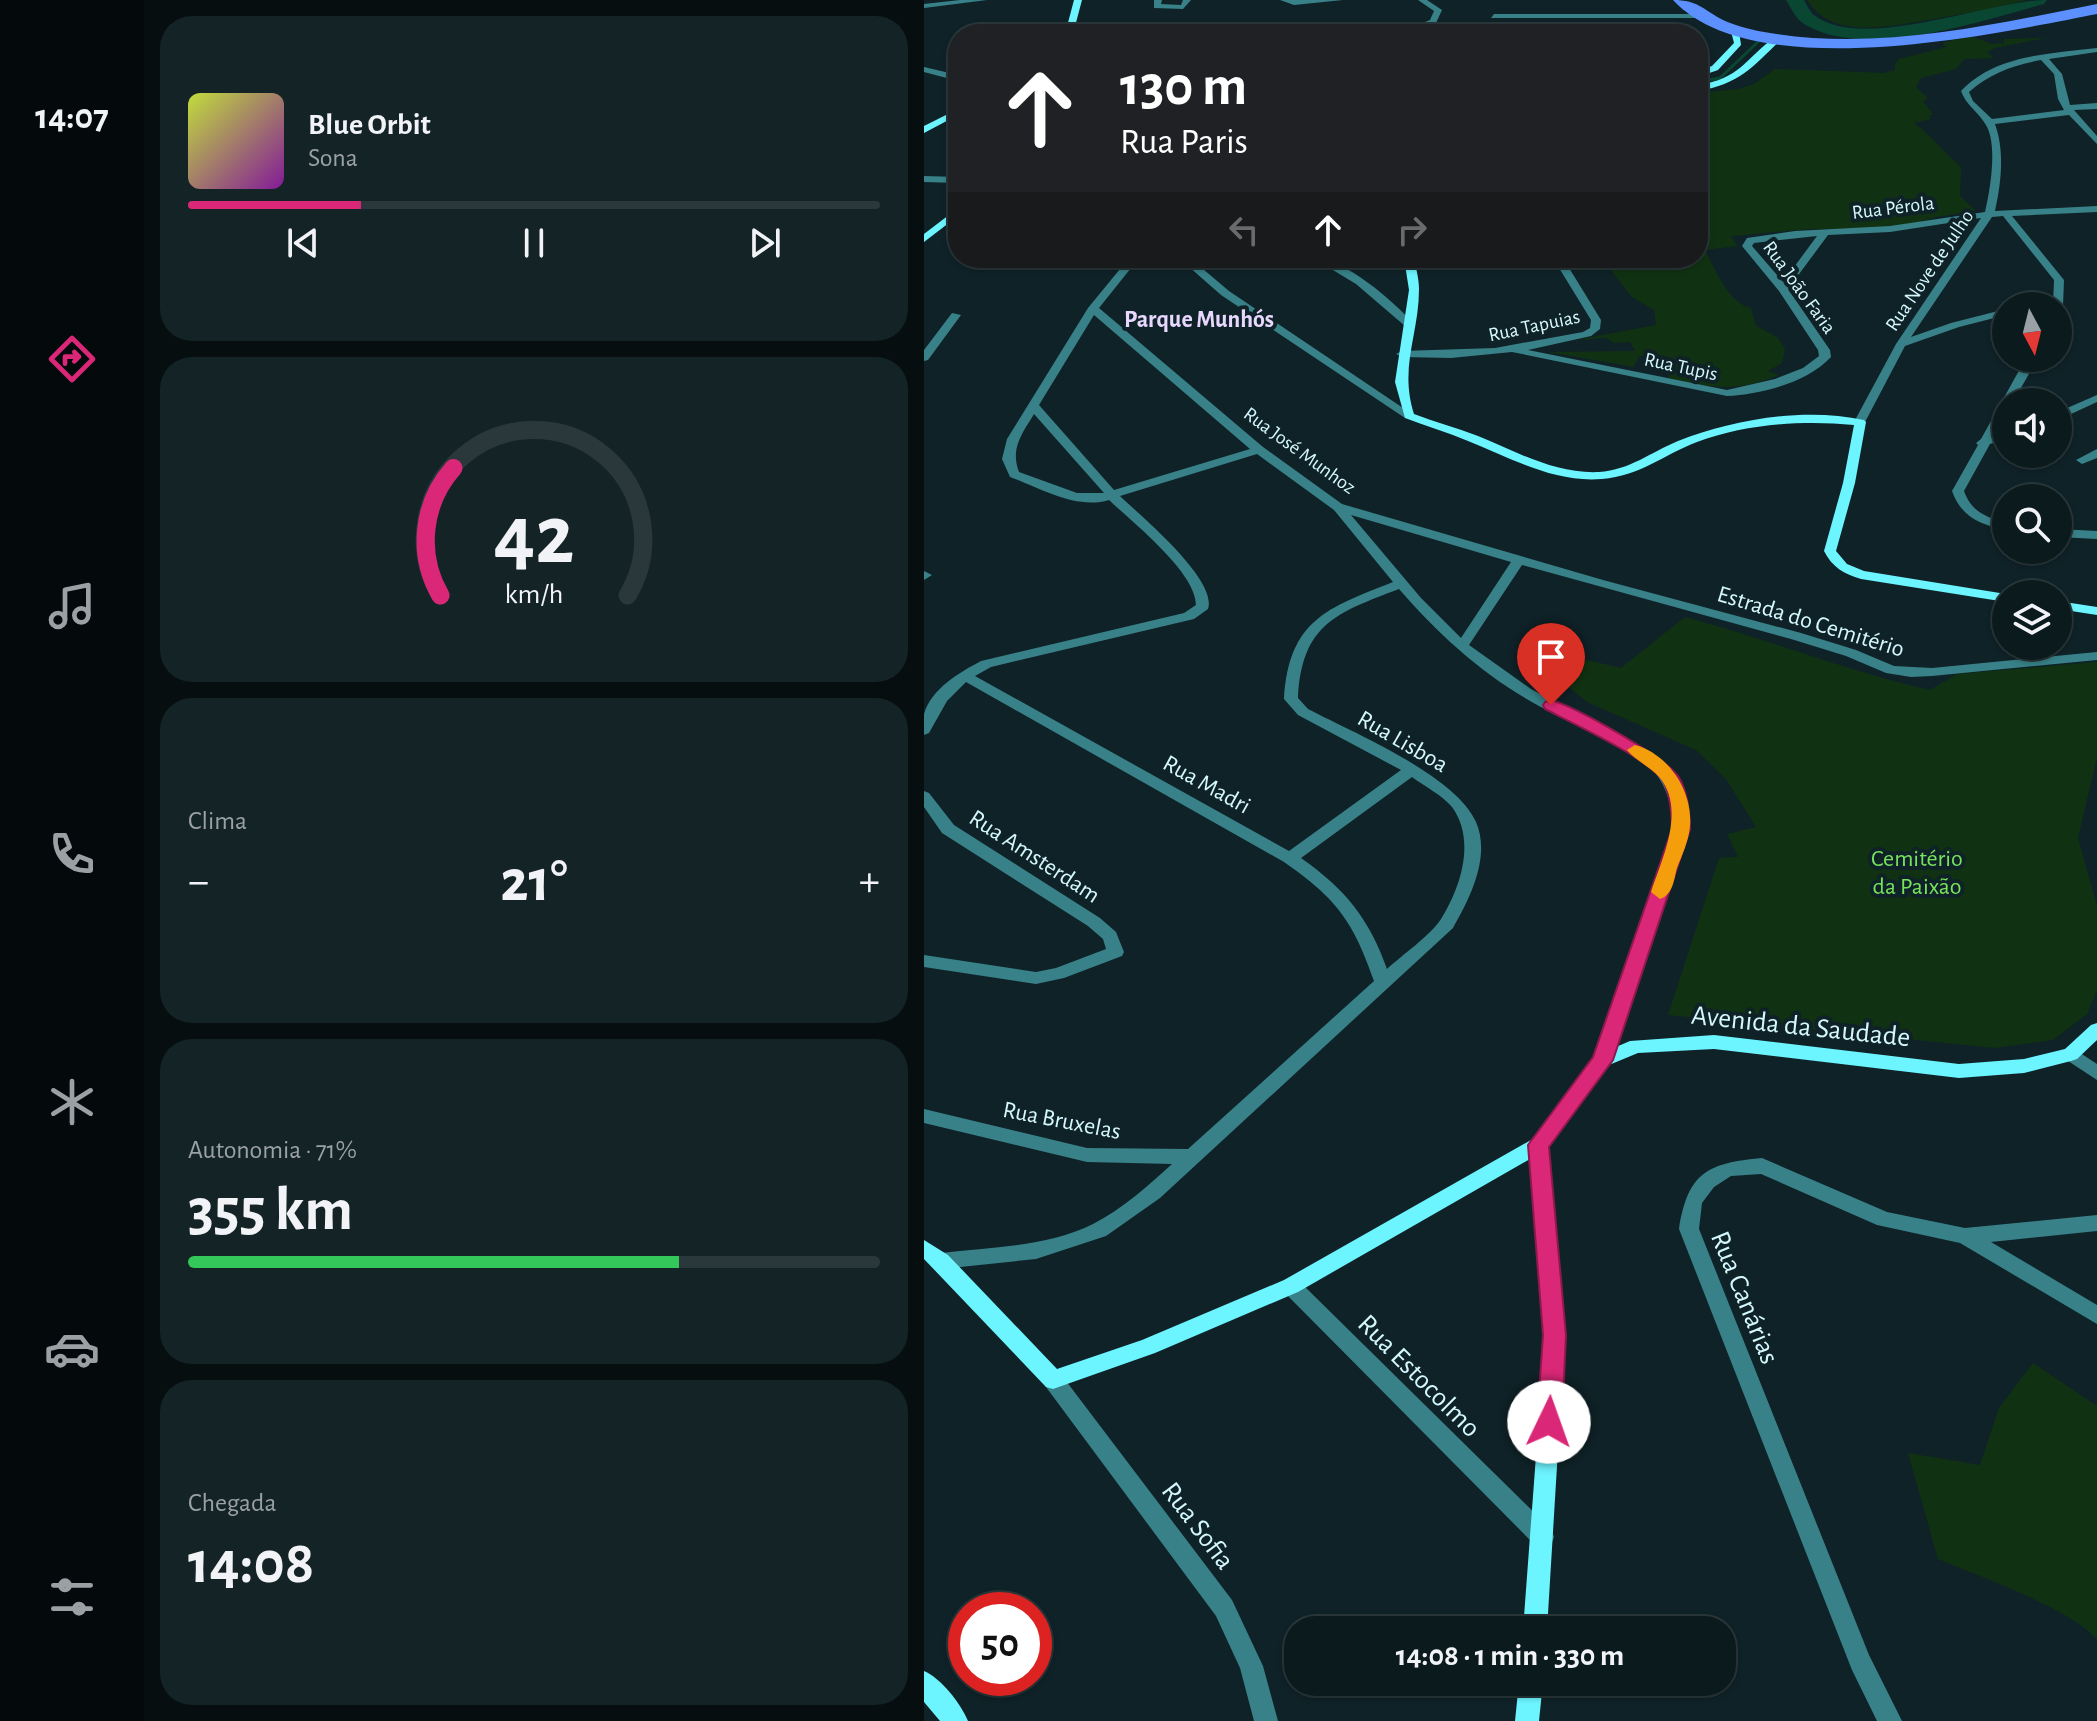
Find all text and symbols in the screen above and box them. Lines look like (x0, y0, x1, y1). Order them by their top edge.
icon: ahead (988, 56, 1092, 160)
text: 130 m (1120, 59, 1247, 115)
text: 14:07 (35, 99, 109, 135)
text: Blue Orbit (308, 110, 431, 140)
text: Rua Paris (1120, 124, 1248, 160)
text: Sona (308, 145, 358, 171)
street label: Rua Pérola (1851, 193, 1935, 223)
street label: Rua Nove de Julho (1882, 206, 1978, 335)
icon: left (1222, 208, 1266, 252)
icon: ahead (1306, 208, 1350, 252)
icon: right (1390, 208, 1434, 252)
icon: previous (281, 221, 325, 265)
icon: pause (512, 221, 556, 265)
icon: next (743, 221, 787, 265)
street label: Rua João Faria (1759, 238, 1839, 338)
north arrow (1992, 292, 2072, 372)
map controls (1992, 292, 2072, 660)
street label: Rua Tapuias (1487, 307, 1582, 345)
district label: Parque Munhós (1124, 308, 1274, 332)
icon: directions (44, 331, 100, 387)
street label: Rua Tupis (1642, 349, 1719, 384)
button: sound (1992, 388, 2072, 468)
street label: Rua José Munhoz (1240, 404, 1359, 498)
button: search (1992, 484, 2072, 564)
text: 42 (493, 494, 575, 578)
icon: music (44, 578, 100, 634)
text: km/h (505, 580, 563, 609)
button: layers (1992, 580, 2072, 660)
street label: Estrada do Cemitério (1714, 582, 1907, 662)
pin (1517, 623, 1585, 705)
icon: arrive (1529, 635, 1573, 679)
street label: Rua Lisboa (1353, 706, 1452, 777)
street label: Rua Madri (1159, 751, 1254, 819)
street label: Rua Amsterdam (965, 806, 1104, 908)
text: Clima (188, 808, 247, 834)
icon: phone (44, 826, 100, 882)
park label: Cemitério da Paixão (1871, 847, 1963, 899)
text: 21° (500, 852, 568, 912)
text: − (188, 860, 209, 904)
text: + (859, 860, 880, 904)
street label: Avenida da Saudade (1690, 1002, 1912, 1052)
icon: climate (44, 1074, 100, 1130)
street label: Rua Bruxelas (1001, 1098, 1123, 1144)
text: Autonomia · 71% (188, 1137, 357, 1163)
text: 355 km (188, 1181, 353, 1241)
street label: Rua Canárias (1705, 1227, 1783, 1368)
street label: Rua Estocolmo (1352, 1310, 1485, 1443)
icon: car (44, 1321, 100, 1377)
position arrow (1507, 1380, 1591, 1464)
street label: Rua Sofia (1156, 1477, 1239, 1575)
text: Chegada (188, 1490, 277, 1516)
text: 14:08 (188, 1534, 314, 1594)
icon: filters (44, 1569, 100, 1625)
speed limit sign: 50 (948, 1592, 1052, 1696)
text: 14:08 · 1 min · 330 m (1396, 1641, 1624, 1671)

